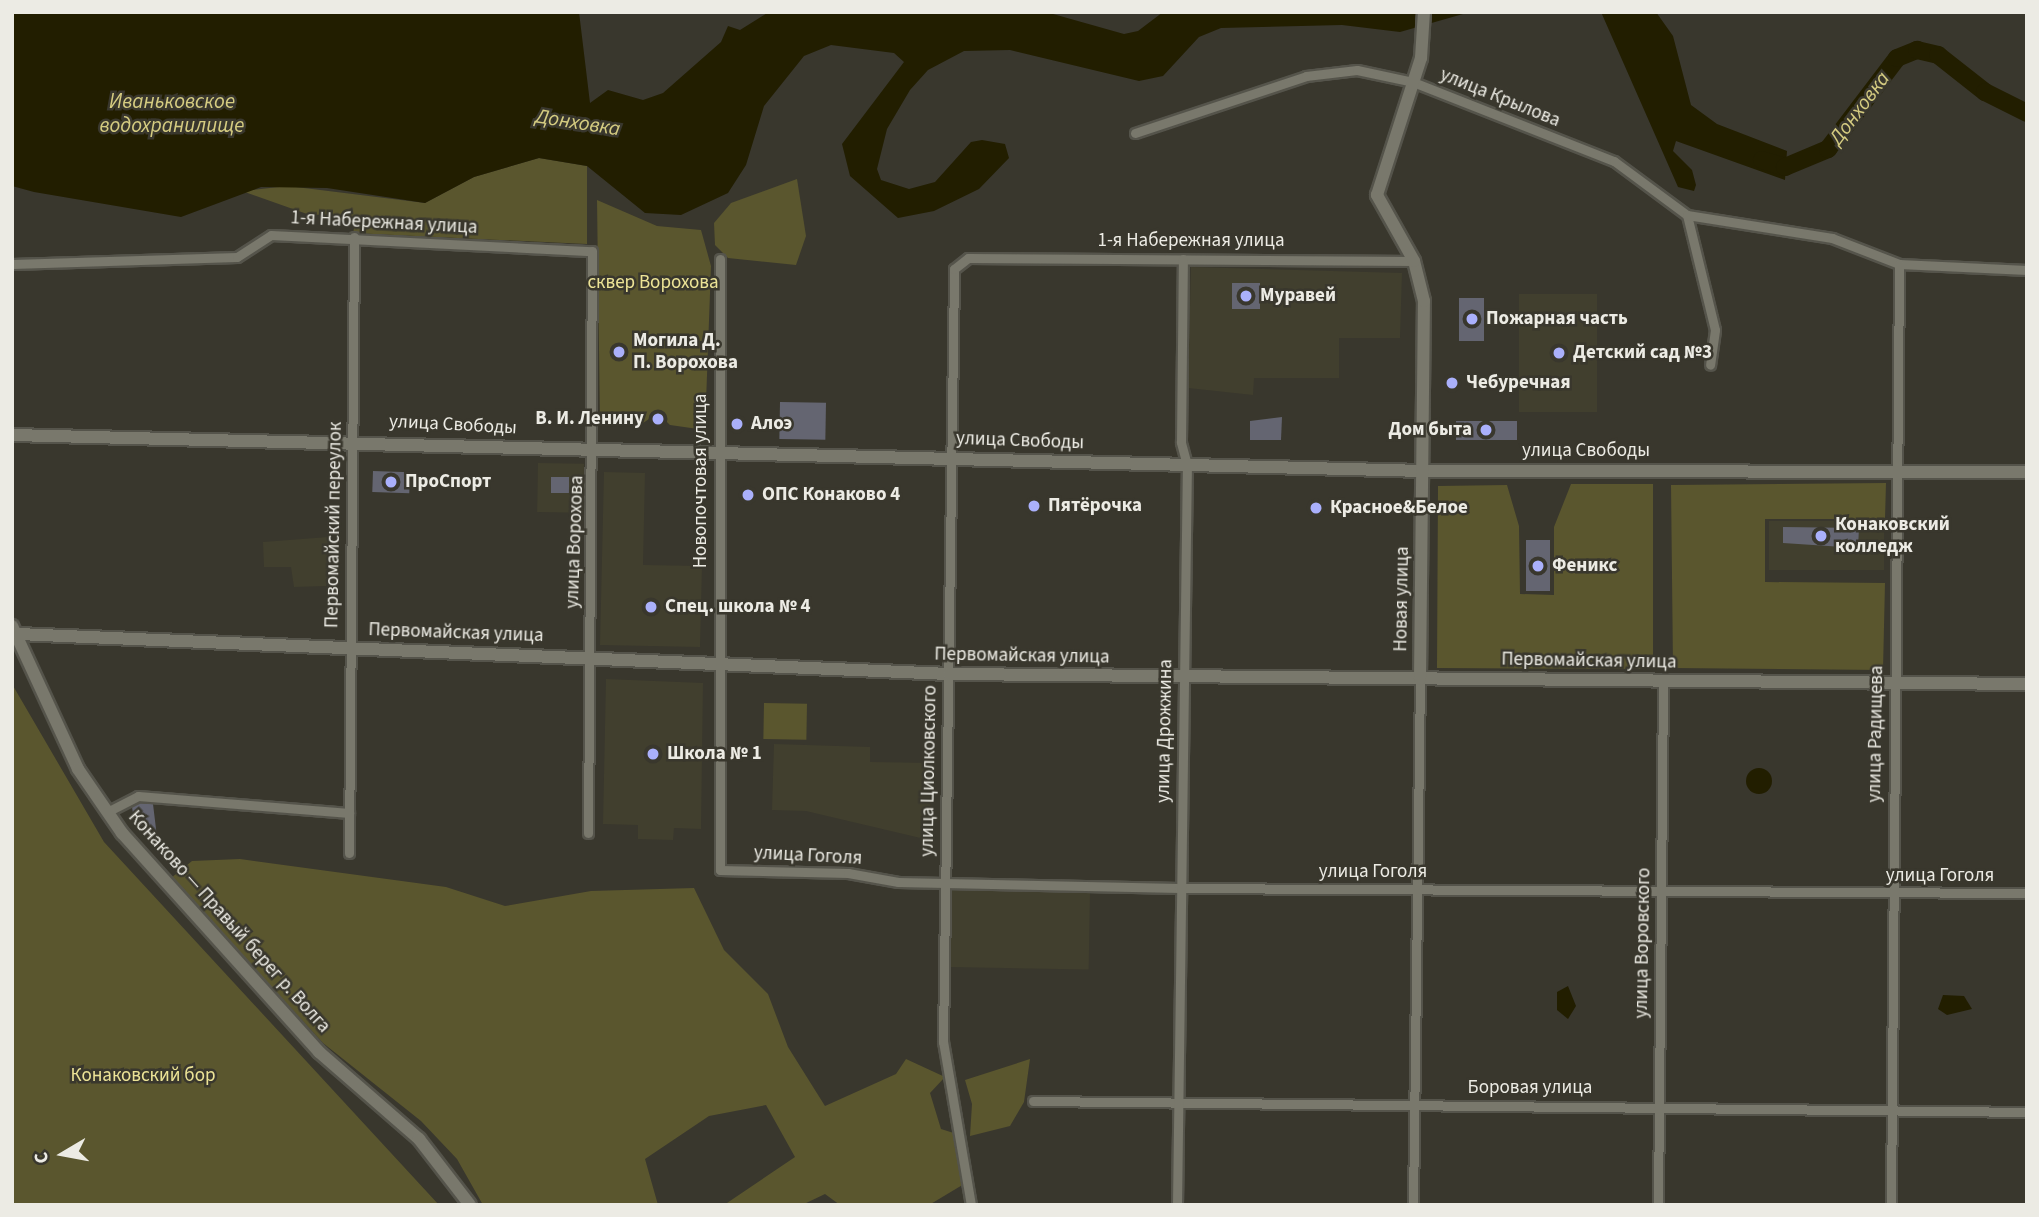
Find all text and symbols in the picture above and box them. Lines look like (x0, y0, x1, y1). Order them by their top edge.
street label: улица Крылова (1437, 64, 1563, 132)
water label: Донховка (1823, 66, 1895, 150)
water label: Иваньковское водохранилище (100, 88, 244, 138)
water label: Донховка (534, 103, 622, 141)
street label: 1-я Набережная улица (290, 207, 478, 239)
street label: 1-я Набережная улица (1097, 230, 1285, 252)
park label: сквер Ворохова (587, 272, 719, 294)
place label: Муравей (1260, 285, 1336, 307)
marker: Муравей (1238, 288, 1254, 304)
place label: Пожарная часть (1486, 308, 1628, 330)
marker: Пожарная часть (1464, 311, 1480, 327)
place label: Могила Д. П. Ворохова (633, 330, 738, 374)
place label: Детский сад №3 (1573, 342, 1712, 364)
marker: Могила Д. П. Ворохова (611, 344, 627, 360)
marker: Детский сад №3 (1551, 345, 1567, 361)
place label: Чебуречная (1466, 372, 1571, 394)
marker: Чебуречная (1444, 375, 1460, 391)
street label: Новопочтовая улица (690, 394, 712, 568)
place label: В. И. Ленину (535, 408, 644, 430)
street label: улица Свободы (389, 410, 517, 440)
marker: В. И. Ленину (650, 411, 666, 427)
place label: Алоэ (751, 413, 792, 435)
marker: Алоэ (729, 416, 745, 432)
place label: Дом быта (1388, 419, 1472, 441)
street label: Первомайский переулок (321, 422, 347, 628)
marker: Дом быта (1478, 422, 1494, 438)
street label: улица Свободы (956, 427, 1084, 455)
street label: улица Свободы (1522, 440, 1650, 462)
place label: ПроСпорт (405, 471, 491, 493)
marker: ПроСпорт (383, 474, 399, 490)
street label: улица Ворохова (561, 475, 589, 609)
place label: ОПС Конаково 4 (762, 484, 900, 506)
marker: ОПС Конаково 4 (740, 487, 756, 503)
place label: Пятёрочка (1048, 495, 1142, 517)
place label: Красное&Белое (1330, 497, 1468, 519)
marker: Пятёрочка (1026, 498, 1042, 514)
marker: Красное&Белое (1308, 500, 1324, 516)
place label: Конаковский колледж (1835, 514, 1950, 558)
marker: Конаковский колледж (1813, 528, 1829, 544)
street label: Новая улица (1390, 546, 1414, 652)
place label: Феникс (1552, 555, 1617, 577)
marker: Феникс (1530, 558, 1546, 574)
place label: Спец. школа № 4 (665, 596, 811, 618)
marker: Спец. школа № 4 (643, 599, 659, 615)
street label: Первомайская улица (368, 619, 544, 647)
street label: Первомайская улица (934, 643, 1110, 669)
street label: Первомайская улица (1501, 648, 1677, 674)
street label: улица Дрожжина (1152, 659, 1178, 803)
street label: улица Радищева (1863, 665, 1889, 803)
street label: улица Циолковского (916, 685, 942, 857)
place label: Школа № 1 (667, 743, 762, 765)
marker: Школа № 1 (645, 746, 661, 762)
street label: Конаково — Правый берег р. Волга (123, 806, 335, 1038)
street label: улица Гоголя (753, 842, 863, 870)
street label: улица Гоголя (1319, 861, 1427, 883)
street label: улица Гоголя (1886, 865, 1994, 887)
street label: улица Воровского (1630, 867, 1656, 1019)
park label: Конаковский бор (71, 1065, 215, 1087)
street label: Боровая улица (1468, 1077, 1592, 1099)
north arrow (28, 1119, 98, 1189)
text: С (28, 1150, 56, 1166)

